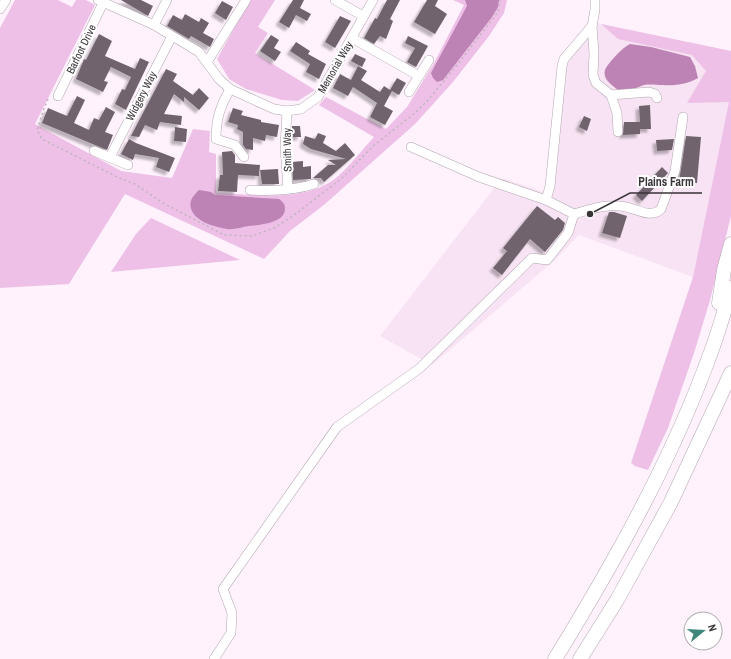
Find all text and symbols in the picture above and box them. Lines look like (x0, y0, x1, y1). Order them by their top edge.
street label: Barfoot Drive (63, 22, 99, 76)
street label: Memorial Way (314, 38, 356, 96)
street label: Widgery Way (123, 68, 160, 123)
street label: Smith Way (280, 128, 294, 172)
callout: Plains Farm (630, 169, 702, 193)
text: Plains Farm (638, 174, 694, 190)
north arrow (683, 611, 723, 651)
text: N (705, 623, 720, 633)

